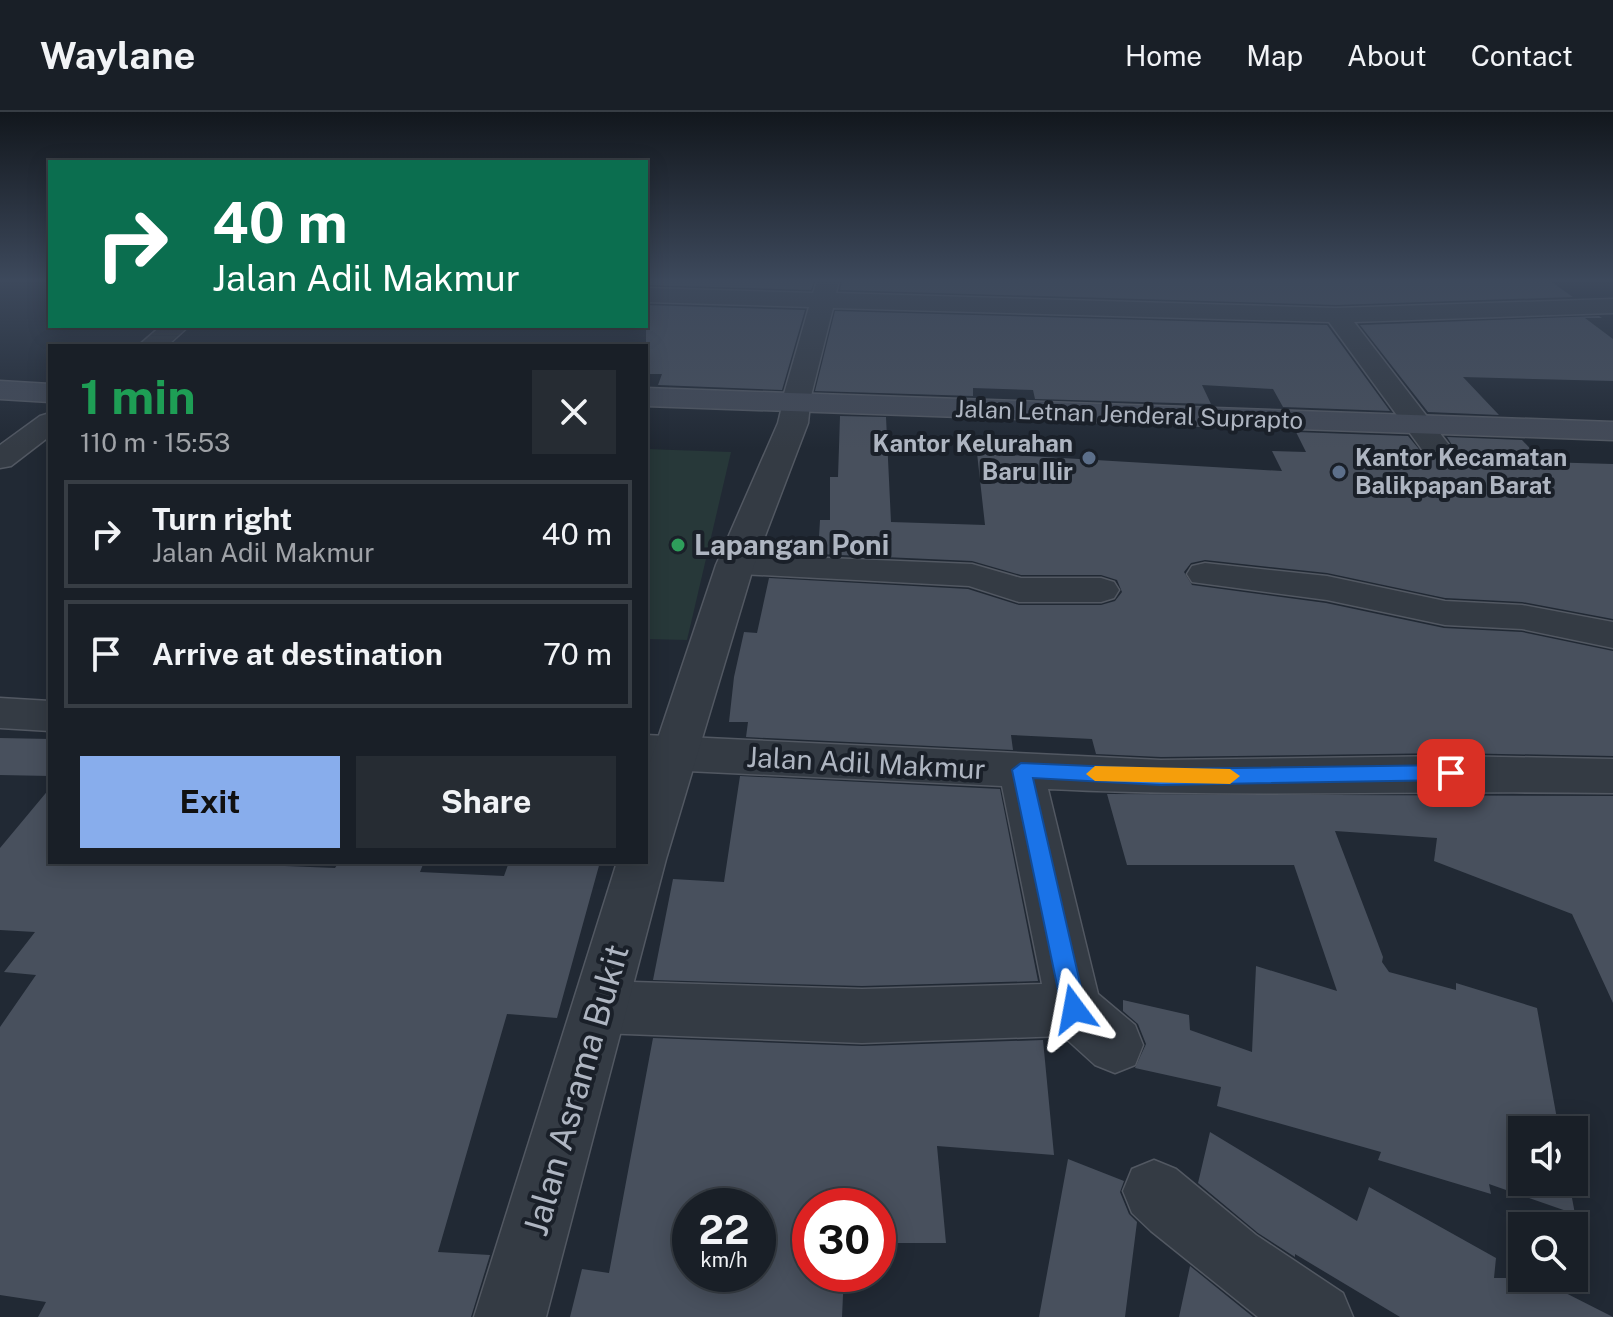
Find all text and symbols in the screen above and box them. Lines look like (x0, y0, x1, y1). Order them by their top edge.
text: Waylane (40, 33, 195, 78)
text: Home (1125, 39, 1202, 72)
text: Map (1246, 39, 1303, 72)
text: About (1347, 39, 1427, 72)
text: Contact (1471, 39, 1573, 72)
text: 40 m (212, 190, 348, 256)
icon: right (80, 192, 184, 296)
text: Jalan Adil Makmur (212, 257, 520, 299)
text: 1 min (80, 368, 196, 425)
button: close (532, 370, 616, 454)
street label: Jalan Letnan Jenderal Suprapto (955, 394, 1304, 434)
text: 110 m · 15:53 (80, 427, 230, 458)
place label: Kantor Kelurahan Baru Ilir (872, 429, 1073, 485)
place label: Kantor Kecamatan Balikpapan Barat (1355, 443, 1567, 499)
marker: Kantor Kelurahan Baru Ilir (1080, 449, 1098, 467)
marker: Kantor Kecamatan Balikpapan Barat (1330, 463, 1348, 481)
text: Turn right (152, 501, 292, 537)
icon: right (84, 512, 128, 556)
text: 40 m (542, 516, 612, 552)
place label: Lapangan Poni (694, 528, 889, 561)
marker: Lapangan Poni (669, 536, 687, 554)
text: Jalan Adil Makmur (152, 537, 374, 568)
icon: arrive (84, 632, 128, 676)
text: Arrive at destination (152, 636, 443, 672)
text: 70 m (543, 636, 612, 672)
pin (1417, 739, 1485, 807)
street label: Jalan Adil Makmur (746, 740, 986, 785)
icon: arrive (1429, 751, 1473, 795)
button: Exit (80, 756, 340, 848)
button: Share (356, 756, 616, 848)
street label: Jalan Asrama Bukit (515, 940, 637, 1240)
position arrow (1032, 967, 1116, 1051)
map controls (1508, 1116, 1588, 1292)
button: sound (1508, 1116, 1588, 1196)
speed limit sign: 30 (792, 1188, 896, 1292)
text: 22 (699, 1206, 749, 1253)
button: search (1508, 1212, 1588, 1292)
text: km/h (700, 1248, 748, 1272)

